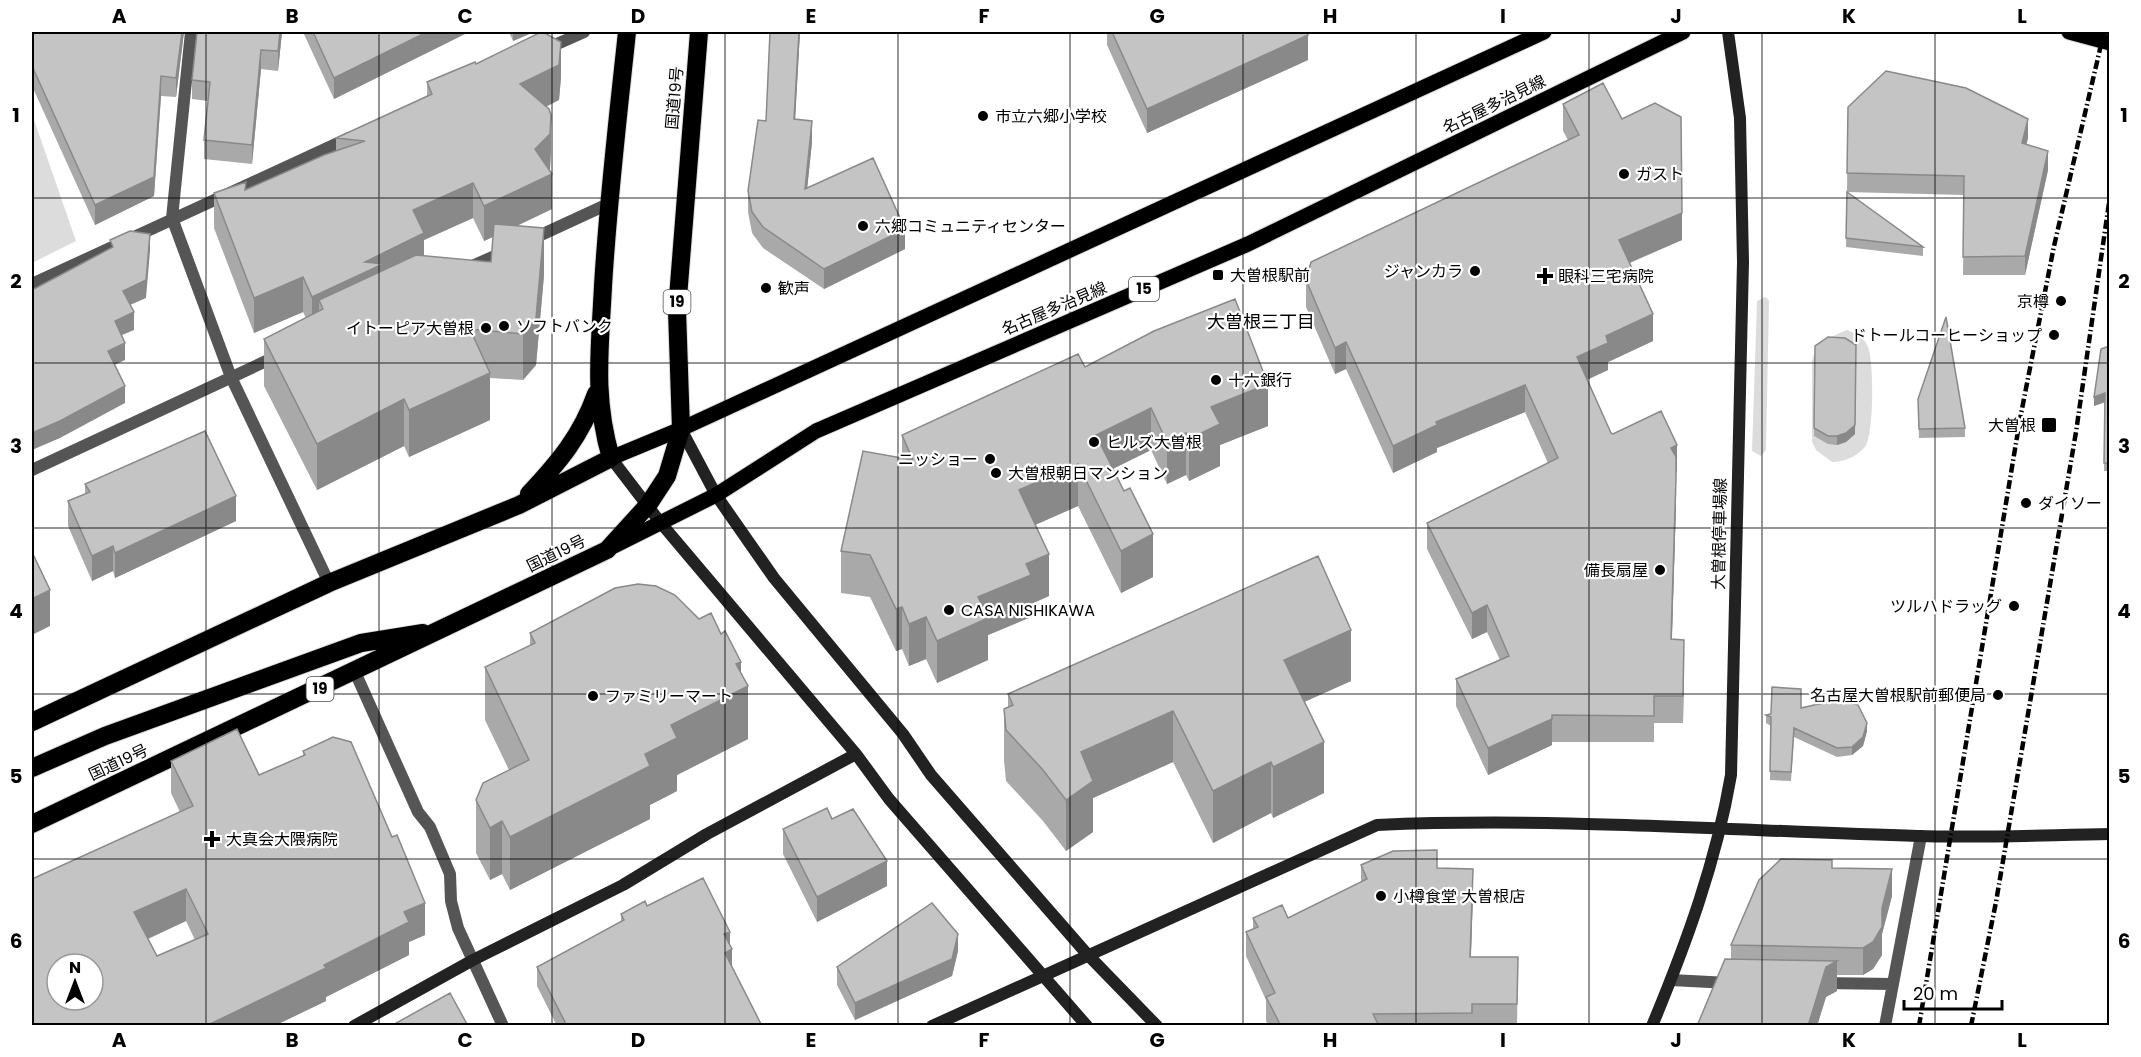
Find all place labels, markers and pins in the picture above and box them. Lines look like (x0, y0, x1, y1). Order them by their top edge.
place label: 市立六郷小学校 (995, 105, 1107, 128)
marker: 市立六郷小学校 (976, 109, 990, 123)
place label: ガスト (1636, 163, 1684, 186)
marker: ガスト (1617, 167, 1631, 181)
place label: 六郷コミュニティセンター (875, 215, 1066, 238)
marker: 六郷コミュニティセンター (856, 219, 870, 233)
place label: ジャンカラ (1384, 260, 1463, 283)
place label: 大曽根駅前 (1230, 264, 1310, 287)
marker: ジャンカラ (1468, 264, 1482, 278)
place label: 眼科三宅病院 (1558, 265, 1654, 288)
marker: 眼科三宅病院 (1536, 267, 1554, 285)
marker: 大曽根駅前 (1211, 268, 1225, 282)
place label: 歓声 (778, 277, 810, 300)
marker: 歓声 (759, 281, 773, 295)
place label: 京樽 (2017, 290, 2049, 313)
marker: 京樽 (2054, 294, 2068, 308)
place label: ソフトバンク (516, 315, 613, 338)
place label: イトーピア大曽根 (346, 317, 474, 340)
marker: ソフトバンク (497, 319, 511, 333)
marker: イトーピア大曽根 (479, 321, 493, 335)
place label: ドトールコーヒーショップ (1851, 324, 2042, 347)
marker: ドトールコーヒーショップ (2047, 328, 2061, 342)
place label: 十六銀行 (1228, 369, 1292, 392)
marker: 十六銀行 (1209, 373, 1223, 387)
place label: 大曽根 (1988, 414, 2036, 437)
marker: 大曽根 (2040, 416, 2058, 434)
place label: ヒルズ大曽根 (1106, 431, 1202, 454)
marker: ヒルズ大曽根 (1087, 435, 1101, 449)
place label: ニッショー (898, 448, 978, 471)
marker: ニッショー (983, 452, 997, 466)
place label: 大曽根朝日マンション (1008, 462, 1168, 485)
marker: 大曽根朝日マンション (989, 466, 1003, 480)
place label: ダイソー (2038, 492, 2102, 515)
marker: ダイソー (2019, 496, 2033, 510)
place label: 備長扇屋 (1584, 559, 1648, 582)
marker: 備長扇屋 (1653, 563, 1667, 577)
place label: ツルハドラッグ (1890, 595, 2002, 618)
place label: CASA NISHIKAWA (961, 599, 1095, 622)
marker: ツルハドラッグ (2007, 599, 2021, 613)
marker: CASA NISHIKAWA (942, 603, 956, 617)
place label: 名古屋大曽根駅前郵便局 (1810, 684, 1986, 707)
place label: ファミリーマート (605, 685, 733, 708)
marker: 名古屋大曽根駅前郵便局 (1991, 688, 2005, 702)
marker: ファミリーマート (586, 689, 600, 703)
place label: 大真会大隈病院 (226, 828, 338, 851)
marker: 大真会大隈病院 (203, 830, 221, 848)
place label: 小樽食堂 大曽根店 (1393, 885, 1525, 908)
marker: 小樽食堂 大曽根店 (1374, 889, 1388, 903)

